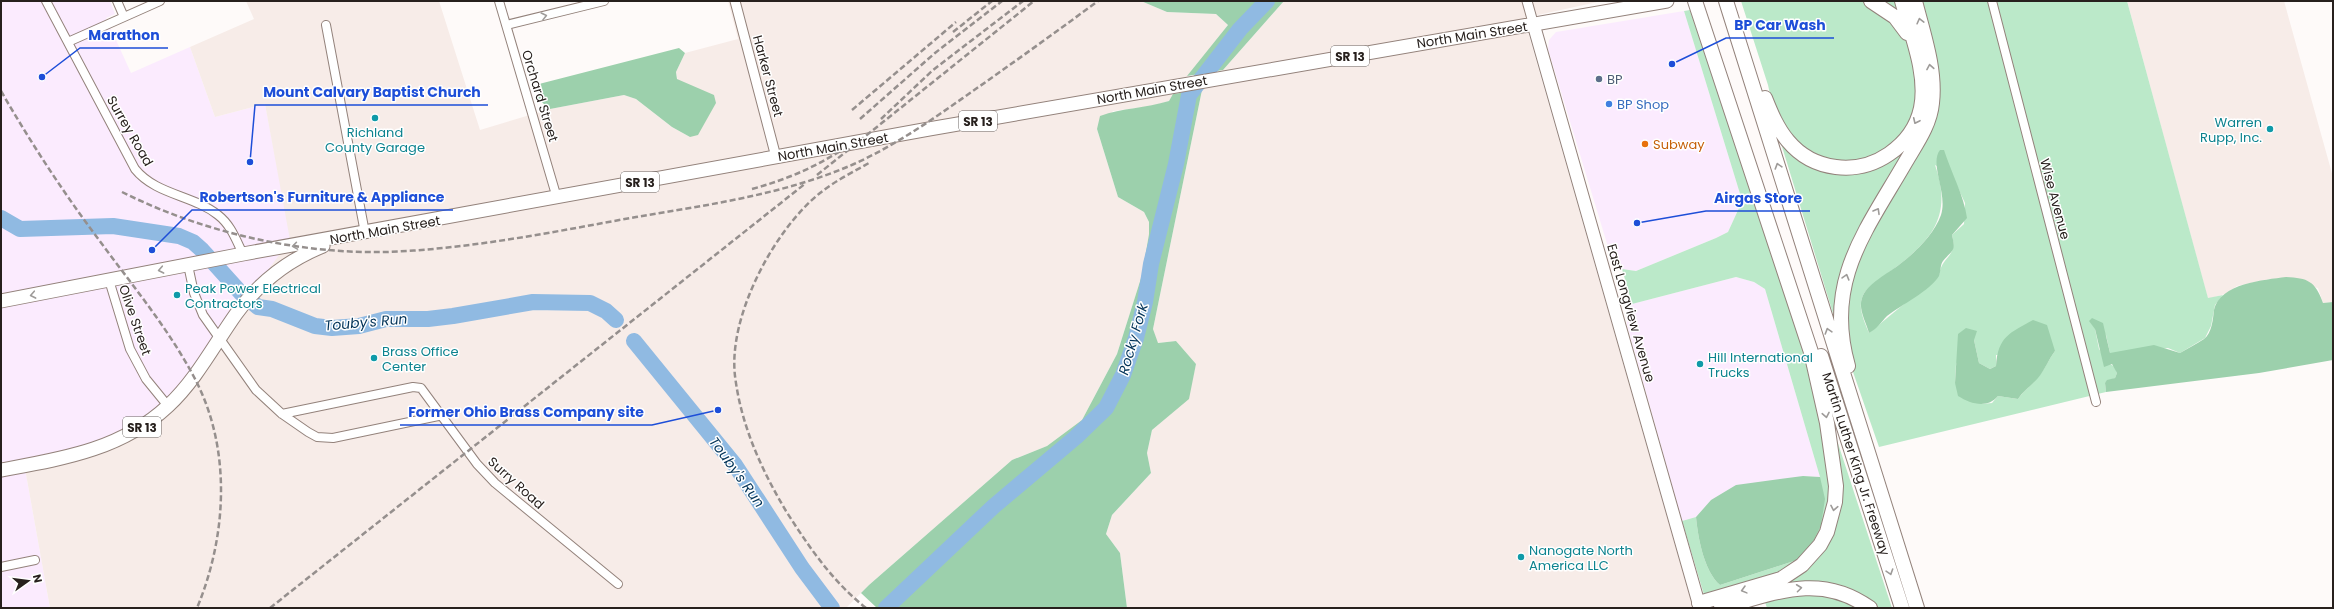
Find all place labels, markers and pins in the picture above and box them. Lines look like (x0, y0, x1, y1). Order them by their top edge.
callout: BP Car Wash (1726, 12, 1834, 38)
callout: Marathon (80, 22, 168, 48)
place label: BP (1607, 70, 1623, 89)
marker: BP (1594, 74, 1604, 84)
callout: Mount Calvary Baptist Church (255, 79, 488, 105)
place label: BP Shop (1617, 95, 1669, 114)
marker: BP Shop (1604, 99, 1614, 109)
marker: Richland County Garage (370, 113, 380, 123)
place label: Warren Rupp, Inc. (2200, 113, 2262, 147)
place label: Richland County Garage (325, 123, 425, 157)
marker: Warren Rupp, Inc. (2265, 124, 2275, 134)
place label: Subway (1653, 135, 1705, 154)
marker: Subway (1640, 139, 1650, 149)
callout: Robertson's Furniture & Appliance (192, 184, 453, 210)
callout: Airgas Store (1706, 185, 1810, 211)
place label: Peak Power Electrical Contractors (185, 279, 321, 313)
marker: Peak Power Electrical Contractors (172, 290, 182, 300)
place label: Brass Office Center (382, 342, 459, 376)
place label: Hill International Trucks (1708, 348, 1813, 382)
marker: Brass Office Center (369, 353, 379, 363)
marker: Hill International Trucks (1695, 359, 1705, 369)
callout: Former Ohio Brass Company site (400, 399, 652, 425)
place label: Nanogate North America LLC (1529, 541, 1633, 575)
marker: Nanogate North America LLC (1516, 552, 1526, 562)

